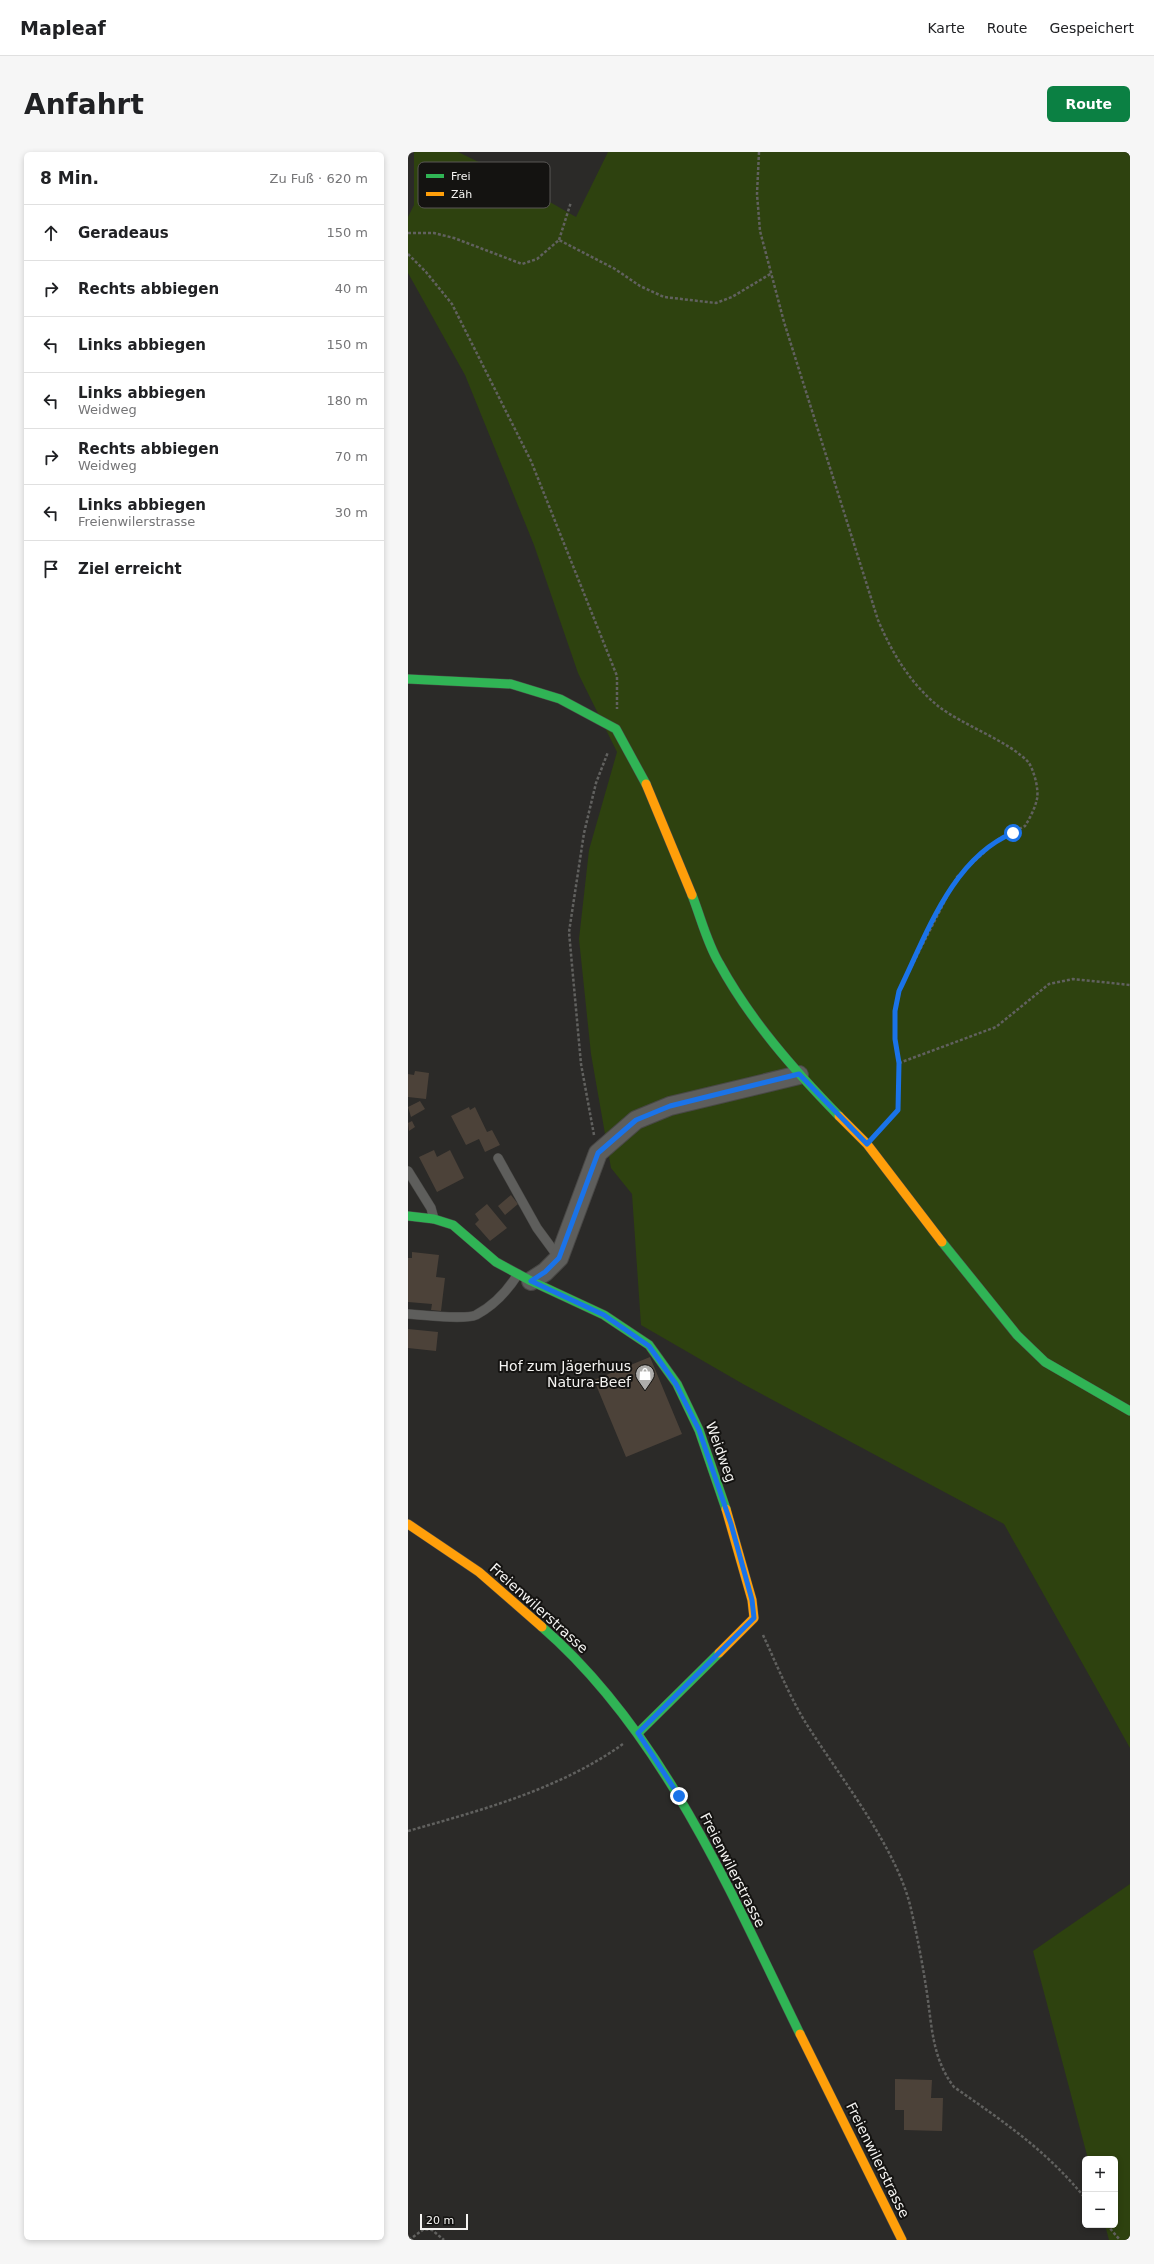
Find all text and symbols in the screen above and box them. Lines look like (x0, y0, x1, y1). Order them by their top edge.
text: Mapleaf (20, 17, 106, 39)
text: Karte (927, 20, 965, 36)
text: Route (987, 20, 1027, 36)
text: Gespeichert (1049, 20, 1134, 36)
button: Route (1047, 86, 1130, 122)
text: Anfahrt (24, 88, 144, 121)
legend (418, 162, 550, 208)
text: 8 Min. (40, 168, 99, 188)
text: Frei (451, 170, 471, 183)
text: Zu Fuß · 620 m (270, 171, 368, 186)
text: Zäh (451, 188, 472, 201)
icon: ahead (40, 222, 62, 244)
text: Geradeaus (78, 224, 169, 242)
text: 150 m (326, 225, 368, 240)
icon: right (40, 278, 62, 300)
text: Rechts abbiegen (78, 280, 219, 298)
text: 40 m (335, 281, 368, 296)
icon: left (40, 334, 62, 356)
text: Links abbiegen (78, 336, 206, 354)
text: 150 m (326, 337, 368, 352)
text: Links abbiegen (78, 384, 206, 402)
icon: left (40, 390, 62, 412)
text: 180 m (326, 393, 368, 408)
text: Weidweg (78, 402, 137, 417)
text: Rechts abbiegen (78, 440, 219, 458)
icon: right (40, 446, 62, 468)
text: 70 m (335, 449, 368, 464)
text: Weidweg (78, 458, 137, 473)
text: Links abbiegen (78, 496, 206, 514)
icon: left (40, 502, 62, 524)
text: 30 m (335, 505, 368, 520)
text: Freienwilerstrasse (78, 514, 195, 529)
icon: arrive (40, 558, 62, 580)
text: Ziel erreicht (78, 560, 182, 578)
route start (1004, 824, 1022, 842)
place label: Hof zum Jägerhuus Natura-Beef (499, 1358, 632, 1390)
shop icon: Hof zum Jägerhuus Natura-Beef (634, 1363, 656, 1391)
street label: Weidweg (703, 1419, 739, 1485)
street label: Freienwilerstrasse (487, 1560, 591, 1656)
route end (670, 1787, 688, 1805)
street label: Freienwilerstrasse (697, 1810, 769, 1930)
street label: Freienwilerstrasse (843, 2100, 913, 2220)
map controls (1082, 2156, 1118, 2228)
button: + (1082, 2156, 1118, 2192)
button: − (1082, 2192, 1118, 2228)
scale bar (420, 2212, 468, 2231)
text: 20 m (426, 2214, 454, 2227)

